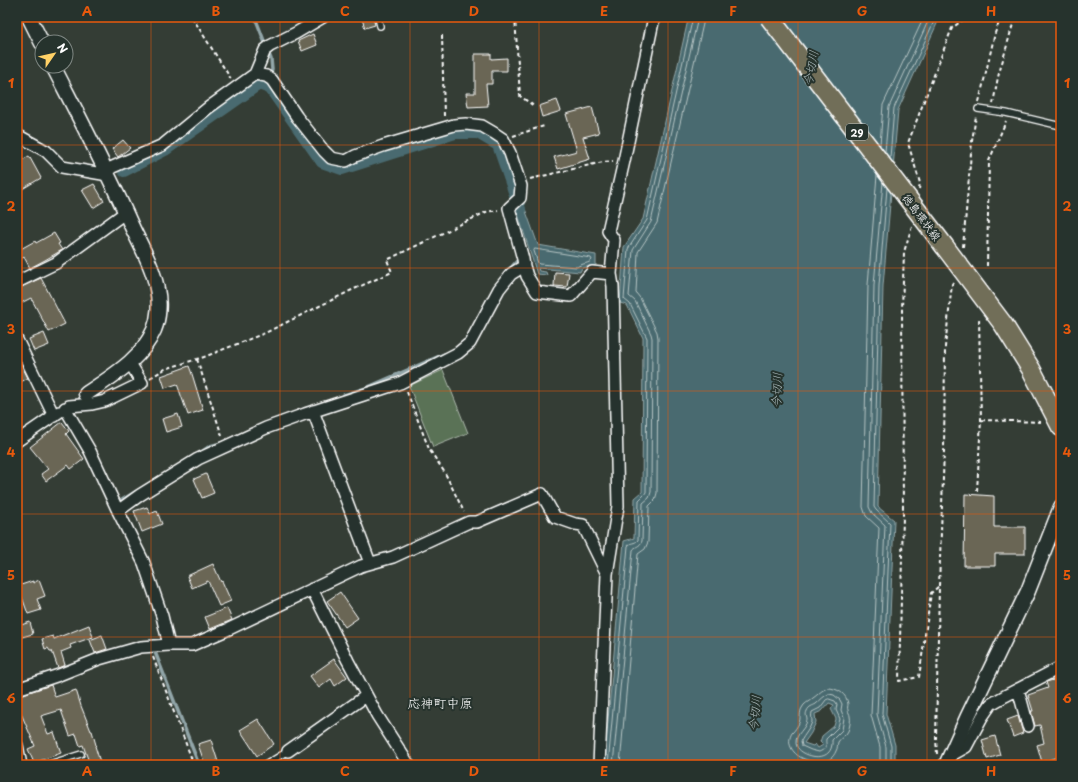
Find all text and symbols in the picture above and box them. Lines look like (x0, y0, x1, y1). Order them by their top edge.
text: A (82, 1, 92, 20)
text: B (212, 1, 221, 20)
text: C (340, 1, 350, 20)
text: D (469, 1, 479, 20)
text: E (600, 1, 608, 20)
text: F (729, 1, 737, 20)
text: G (857, 1, 867, 20)
text: H (986, 1, 996, 20)
north arrow (34, 34, 74, 74)
text: N (53, 40, 72, 57)
water label: 今切川 (798, 49, 822, 87)
text: 1 (8, 73, 14, 92)
text: 1 (1064, 73, 1070, 92)
road number: 29 (846, 124, 868, 140)
street label: 徳島環状線 (899, 190, 945, 244)
text: 2 (6, 196, 16, 215)
text: 2 (1062, 196, 1072, 215)
text: 3 (7, 319, 16, 338)
text: 3 (1063, 319, 1072, 338)
water label: 今切川 (766, 372, 786, 408)
text: 4 (7, 442, 16, 461)
text: 4 (1063, 442, 1072, 461)
text: 5 (7, 565, 15, 584)
text: 5 (1063, 565, 1071, 584)
text: 6 (6, 688, 16, 707)
text: 6 (1062, 688, 1072, 707)
district label: 応神町中原 (407, 693, 473, 712)
water label: 今切川 (743, 694, 765, 732)
text: A (82, 761, 92, 780)
text: B (212, 761, 221, 780)
text: C (340, 761, 350, 780)
text: D (469, 761, 479, 780)
text: E (600, 761, 608, 780)
text: F (729, 761, 737, 780)
text: G (857, 761, 867, 780)
text: H (986, 761, 996, 780)

